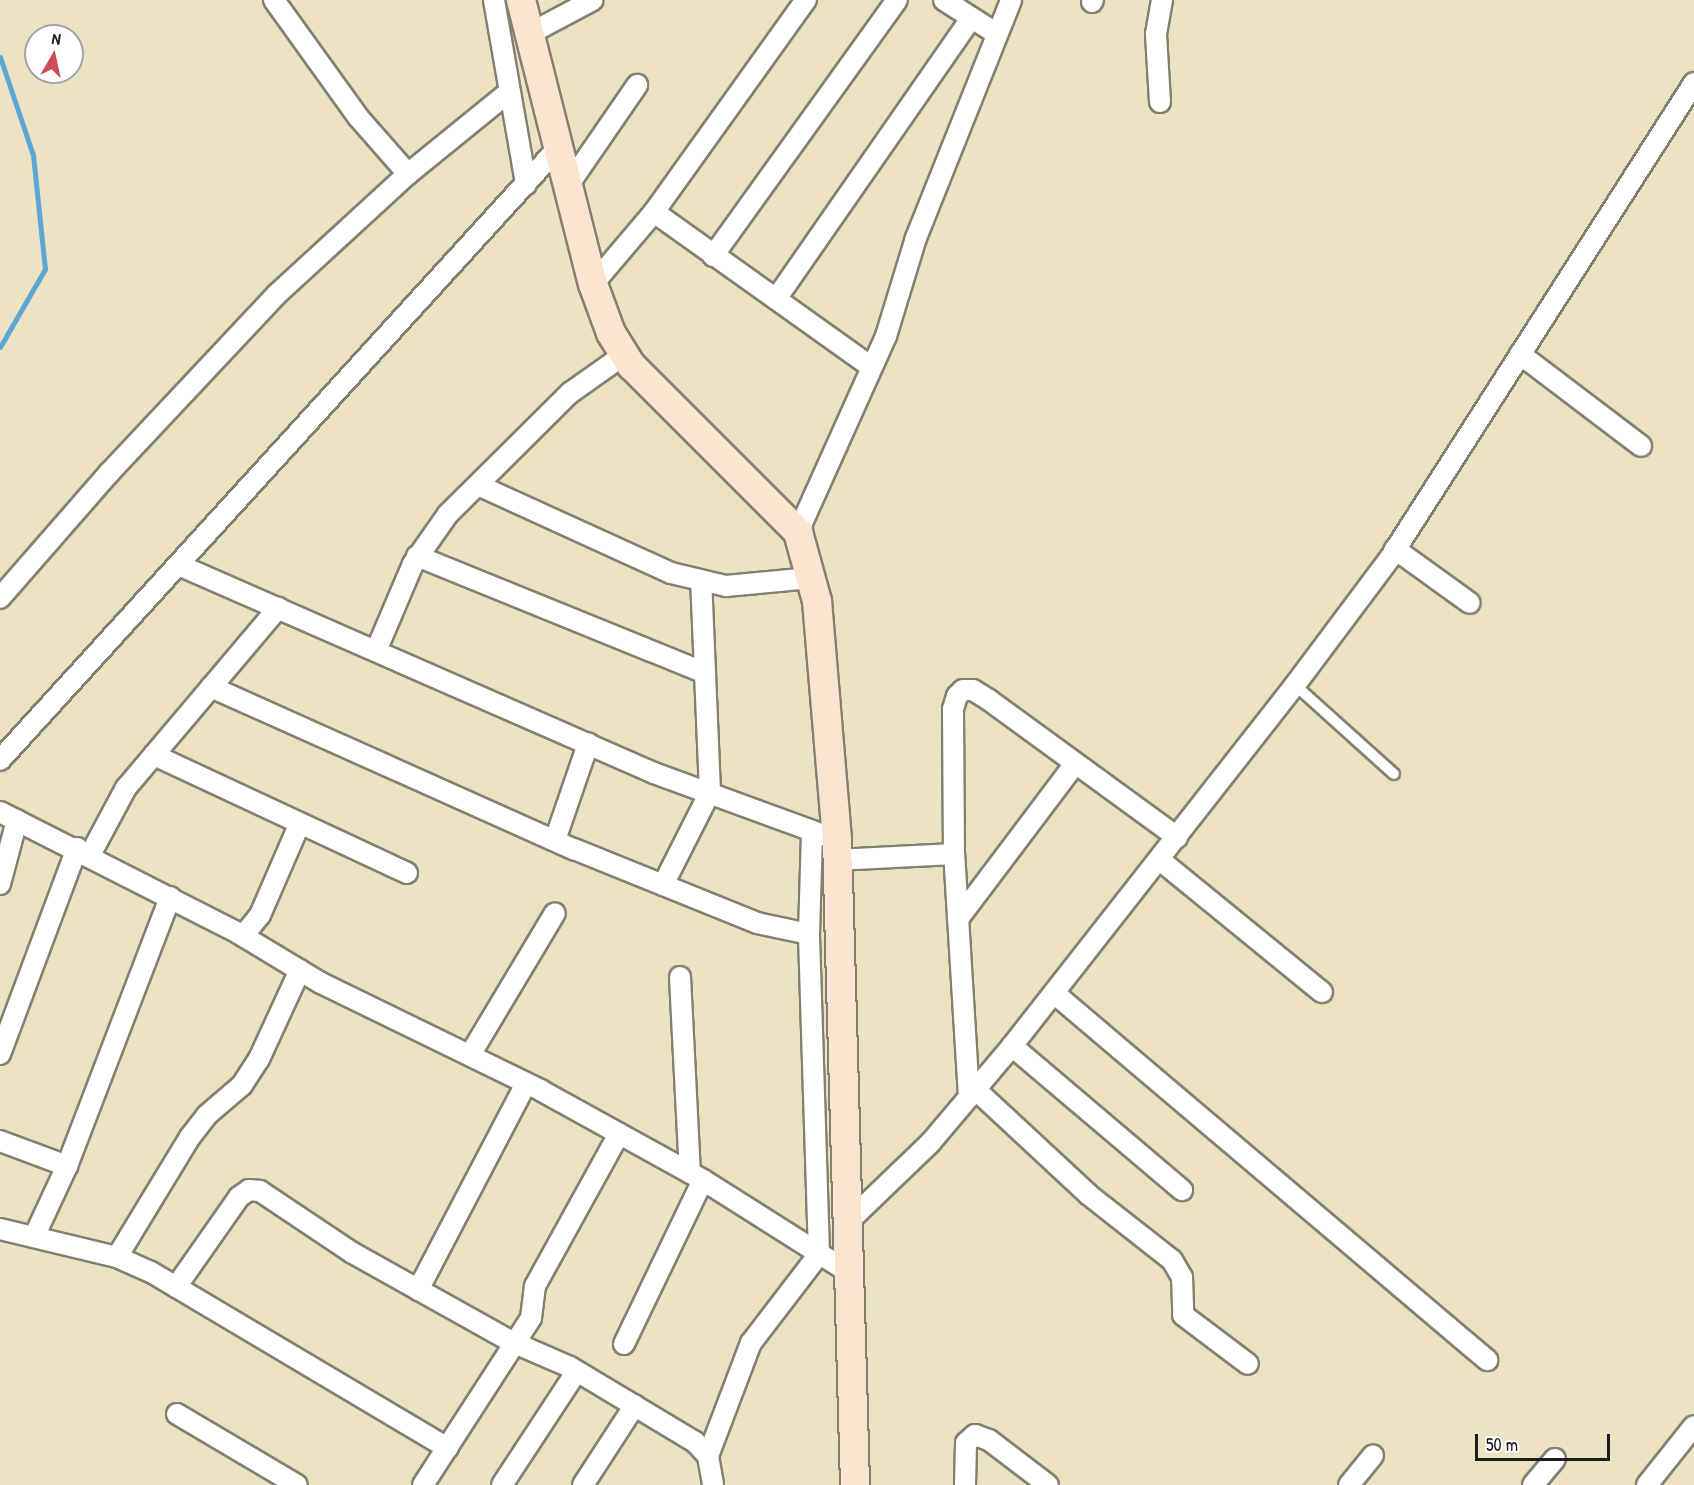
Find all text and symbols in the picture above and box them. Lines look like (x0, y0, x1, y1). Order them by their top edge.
north arrow (24, 24, 84, 84)
text: N (51, 27, 62, 50)
scale bar (1478, 1422, 1613, 1460)
text: 50 m (1486, 1432, 1518, 1457)

